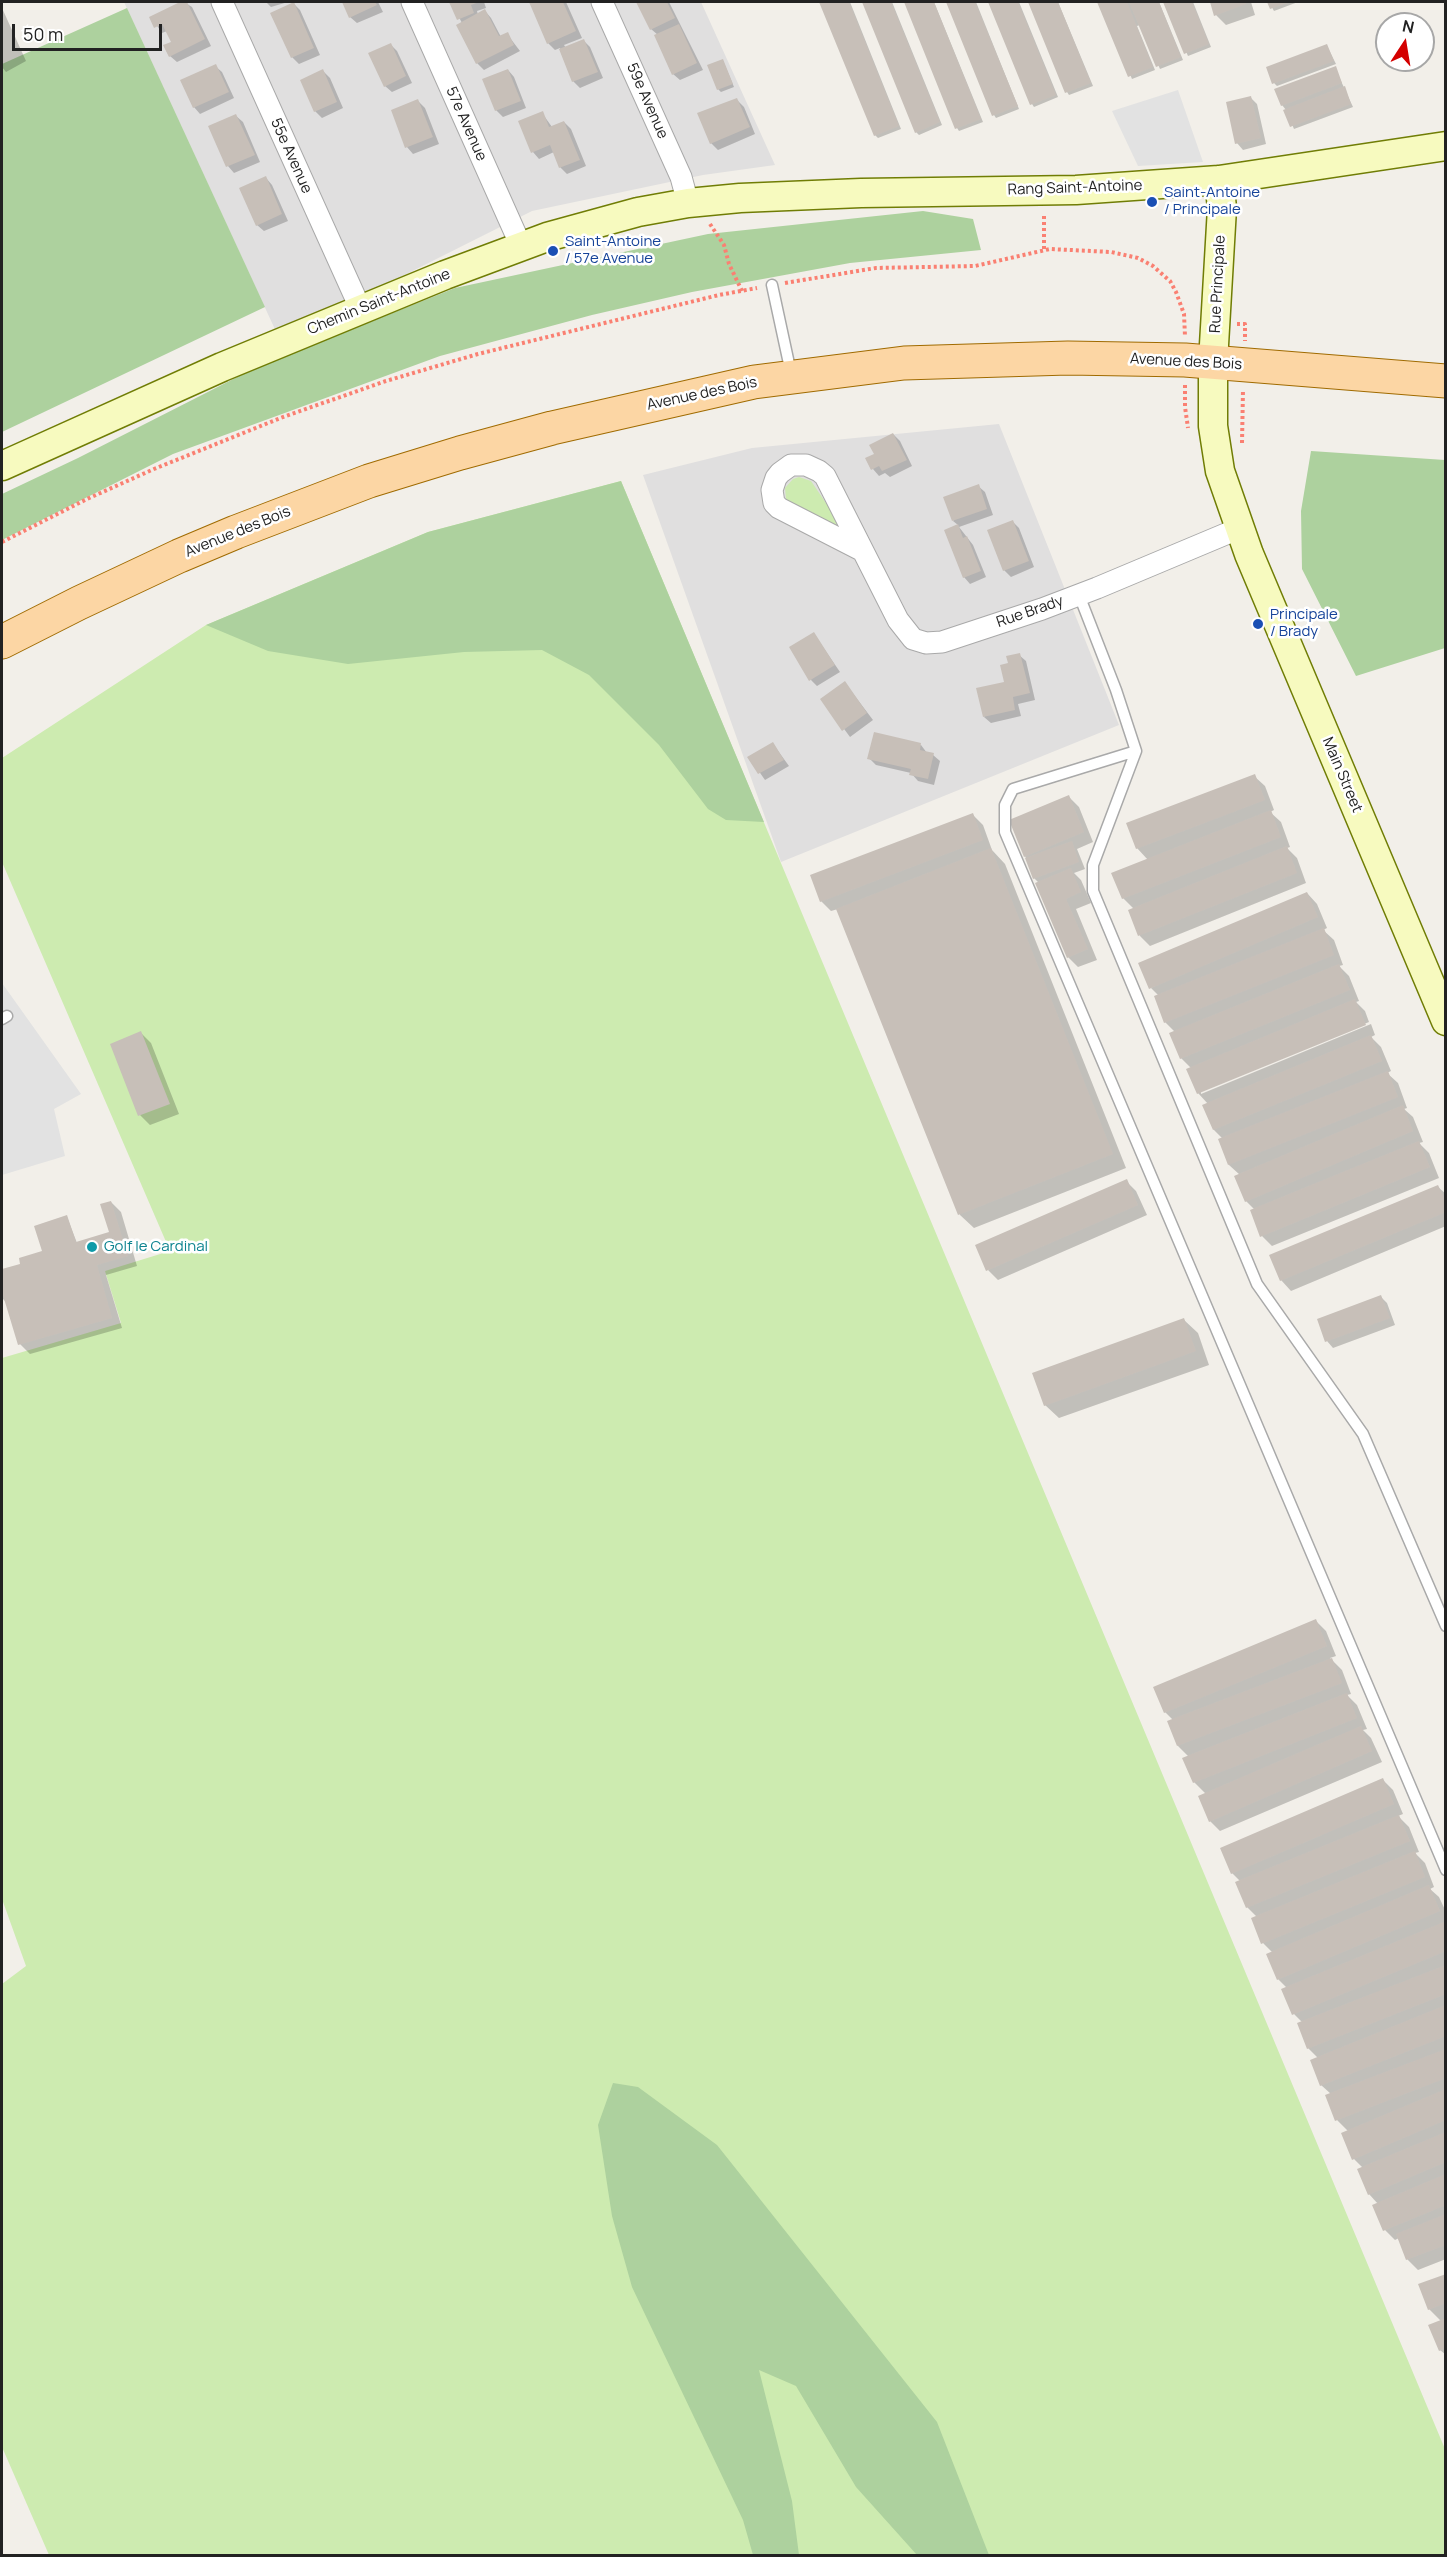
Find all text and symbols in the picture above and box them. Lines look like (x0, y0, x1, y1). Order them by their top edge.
scale bar (15, 12, 165, 50)
north arrow (1375, 12, 1435, 72)
text: N (1400, 14, 1416, 38)
text: 50 m (23, 22, 63, 46)
street label: 59e Avenue (622, 60, 672, 142)
street label: 57e Avenue (442, 84, 490, 164)
street label: 55e Avenue (266, 116, 316, 196)
street label: Rang Saint-Antoine (1007, 177, 1143, 199)
place label: Saint-Antoine / Principale (1164, 184, 1260, 219)
marker: Saint-Antoine / Principale (1145, 195, 1159, 209)
place label: Saint-Antoine / 57e Avenue (565, 233, 661, 268)
street label: Rue Principale (1206, 235, 1230, 333)
marker: Saint-Antoine / 57e Avenue (546, 244, 560, 258)
street label: Chemin Saint-Antoine (305, 265, 453, 339)
street label: Avenue des Bois (1129, 350, 1243, 374)
street label: Avenue des Bois (645, 374, 759, 414)
street label: Avenue des Bois (183, 503, 293, 561)
street label: Rue Brady (994, 592, 1066, 632)
place label: Principale / Brady (1270, 606, 1338, 641)
marker: Principale / Brady (1251, 617, 1265, 631)
street label: Main Street (1318, 734, 1366, 816)
place label: Golf le Cardinal (104, 1238, 208, 1256)
marker: Golf le Cardinal (85, 1240, 99, 1254)

